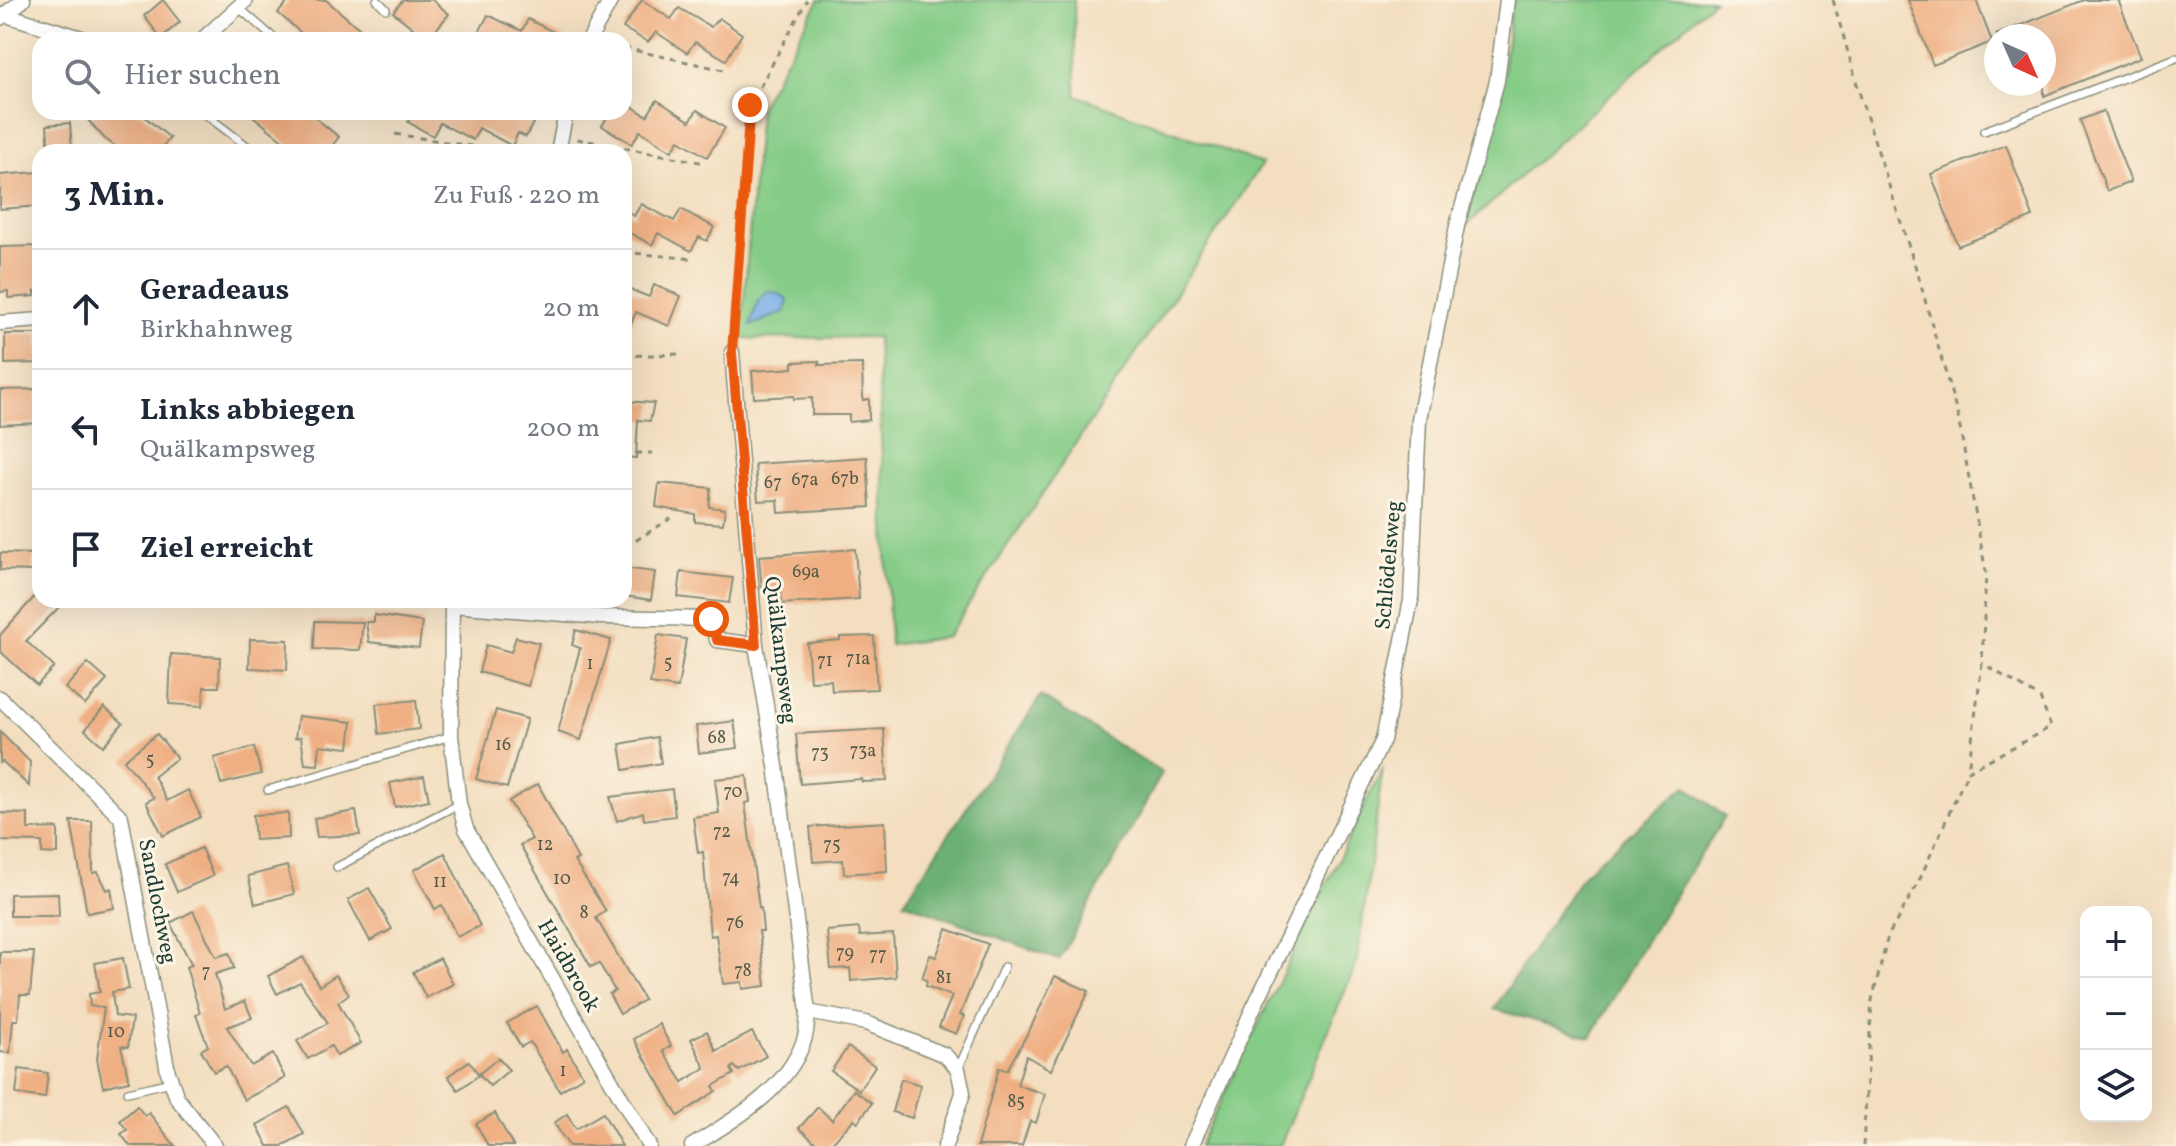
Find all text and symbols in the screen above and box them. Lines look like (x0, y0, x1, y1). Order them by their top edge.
north arrow (1984, 24, 2056, 96)
search box (32, 32, 632, 120)
icon: search (60, 54, 104, 98)
text: Hier suchen (124, 55, 281, 97)
route end (732, 87, 768, 123)
text: 3 Min. (64, 173, 165, 220)
text: Zu Fuß · 220 m (433, 178, 600, 214)
text: Geradeaus (140, 270, 289, 312)
icon: ahead (64, 287, 108, 331)
text: 20 m (542, 291, 600, 327)
text: Birkhahnweg (140, 312, 293, 348)
text: Links abbiegen (140, 390, 356, 432)
icon: left (64, 407, 108, 451)
text: 200 m (526, 411, 600, 447)
text: Quälkampsweg (140, 432, 316, 468)
house number: 67b (831, 467, 859, 492)
house number: 67a (792, 468, 818, 493)
house number: 67 (764, 471, 782, 496)
street label: Schlödelsweg (1368, 499, 1411, 631)
icon: arrive (64, 527, 108, 571)
text: Ziel erreicht (140, 528, 313, 570)
house number: 69a (792, 560, 820, 585)
street label: Quälkampsweg (755, 575, 804, 726)
route start (693, 601, 729, 637)
house number: 71a (846, 647, 870, 672)
house number: 71 (817, 649, 833, 674)
house number: 5 (664, 651, 672, 676)
house number: 1 (587, 652, 593, 677)
house number: 68 (708, 726, 726, 751)
house number: 16 (495, 733, 511, 758)
house number: 73a (850, 739, 876, 764)
house number: 73 (811, 741, 829, 766)
house number: 5 (146, 748, 154, 773)
house number: 70 (724, 780, 743, 805)
house number: 72 (713, 820, 731, 845)
house number: 12 (537, 833, 553, 858)
house number: 75 (823, 833, 841, 858)
street label: Sandlochweg (129, 836, 184, 967)
house number: 74 (722, 866, 740, 891)
house number: 10 (553, 867, 571, 892)
house number: 11 (433, 870, 447, 895)
house number: 8 (579, 901, 589, 926)
map controls (2080, 906, 2152, 1122)
button: + (2080, 906, 2152, 978)
house number: 76 (726, 911, 744, 936)
street label: Haidbrook (529, 914, 607, 1019)
house number: 79 (836, 941, 854, 966)
house number: 77 (869, 943, 887, 968)
house number: 78 (734, 959, 752, 984)
house number: 7 (202, 960, 210, 985)
house number: 81 (936, 966, 952, 991)
button: − (2080, 978, 2152, 1050)
house number: 10 (107, 1020, 125, 1045)
button: layers (2080, 1050, 2152, 1122)
house number: 1 (560, 1059, 566, 1084)
house number: 85 (1007, 1090, 1025, 1115)

